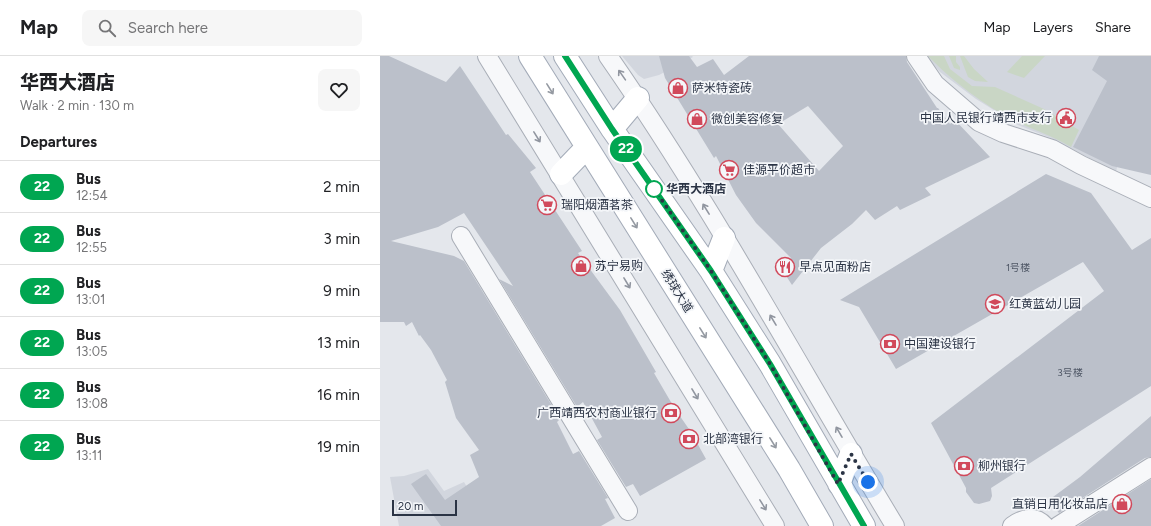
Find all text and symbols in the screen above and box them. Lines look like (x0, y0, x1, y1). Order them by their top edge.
search box (82, 10, 362, 46)
text: Map (20, 16, 58, 39)
icon: search (96, 17, 118, 39)
text: Search here (128, 19, 208, 37)
text: Map (983, 19, 1011, 36)
text: Layers (1033, 19, 1073, 36)
text: Share (1095, 19, 1131, 36)
button: heart (318, 69, 360, 111)
one-way arrow (618, 70, 626, 81)
text: 华西大酒店 (20, 71, 115, 94)
shop icon: 萨米特瓷砖 (667, 77, 689, 99)
place label: 萨米特瓷砖 (692, 81, 752, 95)
one-way arrow (546, 83, 554, 94)
text: Walk · 2 min · 130 m (20, 98, 134, 113)
public building icon: 中国人民银行靖西市支行 (1055, 107, 1077, 129)
shop icon: 微创美容修复 (686, 108, 708, 130)
place label: 中国人民银行靖西市支行 (920, 111, 1052, 125)
place label: 微创美容修复 (711, 112, 783, 126)
one-way arrow (534, 131, 542, 143)
text: Departures (20, 133, 97, 151)
line badge: 22 (608, 136, 644, 162)
text: 22 (618, 140, 634, 157)
supermarket icon: 佳源平价超市 (718, 159, 740, 181)
place label: 佳源平价超市 (743, 163, 815, 177)
text: Bus (76, 170, 101, 188)
text: 22 (34, 178, 50, 195)
text: 2 min (323, 178, 360, 196)
marker: 华西大酒店 (645, 180, 663, 198)
place label: 华西大酒店 (666, 182, 726, 196)
text: 12:54 (76, 188, 107, 203)
supermarket icon: 瑞阳烟酒茗茶 (536, 194, 558, 216)
place label: 瑞阳烟酒茗茶 (561, 198, 633, 212)
one-way arrow (702, 203, 710, 215)
one-way arrow (630, 217, 638, 228)
text: Bus (76, 222, 101, 240)
text: 22 (34, 230, 50, 247)
text: 3 min (324, 230, 360, 248)
text: 12:55 (76, 240, 107, 255)
shop icon: 苏宁易购 (570, 255, 592, 277)
restaurant icon: 早点见面粉店 (774, 256, 796, 278)
place label: 苏宁易购 (595, 259, 643, 273)
place label: 早点见面粉店 (799, 260, 871, 274)
house number: 1号楼 (1006, 261, 1030, 274)
street label: 绣球大道 (658, 267, 696, 315)
text: Bus (76, 274, 101, 292)
one-way arrow (624, 277, 632, 289)
text: 22 (34, 282, 50, 299)
text: 9 min (323, 282, 360, 300)
text: 13:01 (76, 292, 105, 307)
school or university icon: 红黄蓝幼儿园 (984, 293, 1006, 315)
place label: 红黄蓝幼儿园 (1009, 297, 1081, 311)
one-way arrow (769, 314, 777, 326)
text: Bus (76, 326, 101, 344)
one-way arrow (700, 327, 708, 339)
bank icon: 中国建设银行 (879, 333, 901, 355)
text: 22 (34, 334, 50, 351)
text: 13 min (317, 334, 360, 352)
place label: 中国建设银行 (904, 337, 976, 351)
text: 13:05 (76, 344, 108, 359)
house number: 3号楼 (1057, 366, 1083, 379)
text: Bus (76, 378, 101, 396)
text: 22 (34, 386, 50, 403)
text: 16 min (317, 386, 360, 404)
one-way arrow (691, 388, 699, 400)
text: 13:08 (76, 396, 108, 411)
bank icon: 广西靖西农村商业银行 (660, 402, 682, 424)
place label: 广西靖西农村商业银行 (537, 406, 657, 420)
one-way arrow (834, 426, 842, 438)
bank icon: 北部湾银行 (678, 428, 700, 450)
text: Bus (76, 430, 101, 448)
place label: 北部湾银行 (703, 432, 763, 446)
one-way arrow (769, 437, 777, 449)
text: 22 (34, 438, 50, 455)
text: 19 min (317, 438, 360, 456)
text: 13:11 (76, 448, 102, 463)
bank icon: 柳州银行 (953, 455, 975, 477)
place label: 柳州银行 (978, 459, 1026, 473)
your location (858, 472, 878, 492)
shop icon: 直销日用化妆品店 (1111, 493, 1133, 515)
place label: 直销日用化妆品店 (1012, 497, 1108, 511)
scale bar (392, 498, 457, 517)
one-way arrow (759, 499, 767, 511)
text: 20 m (398, 500, 423, 513)

